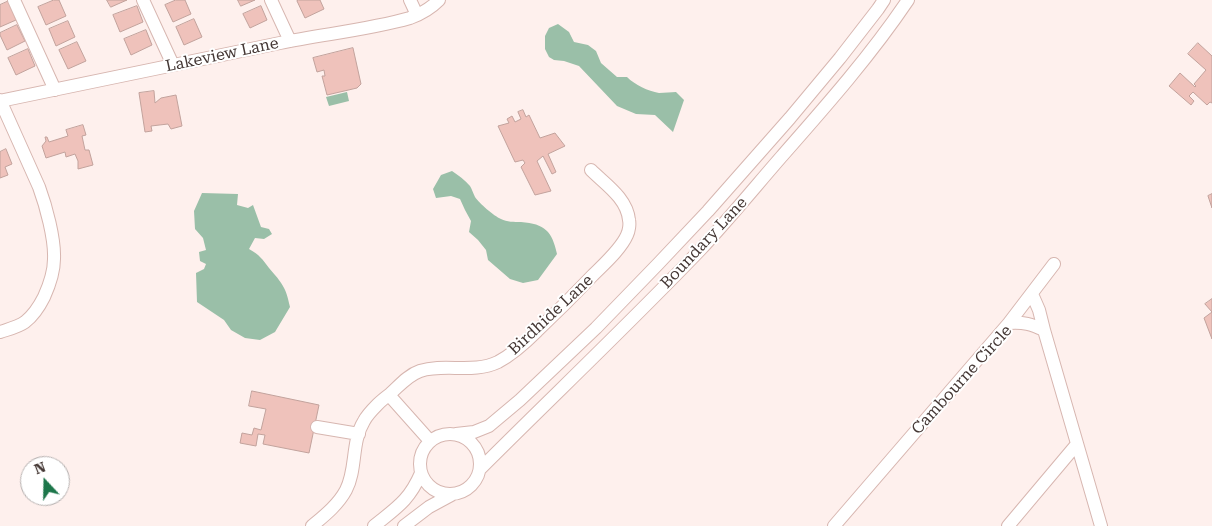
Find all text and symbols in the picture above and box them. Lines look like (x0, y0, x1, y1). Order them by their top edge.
street label: Lakeview Lane (164, 34, 280, 76)
street label: Boundary Lane (657, 193, 751, 293)
street label: Birdhide Lane (505, 271, 597, 359)
street label: Cambourne Circle (908, 321, 1016, 439)
north arrow (20, 456, 70, 506)
text: N (32, 459, 48, 477)

